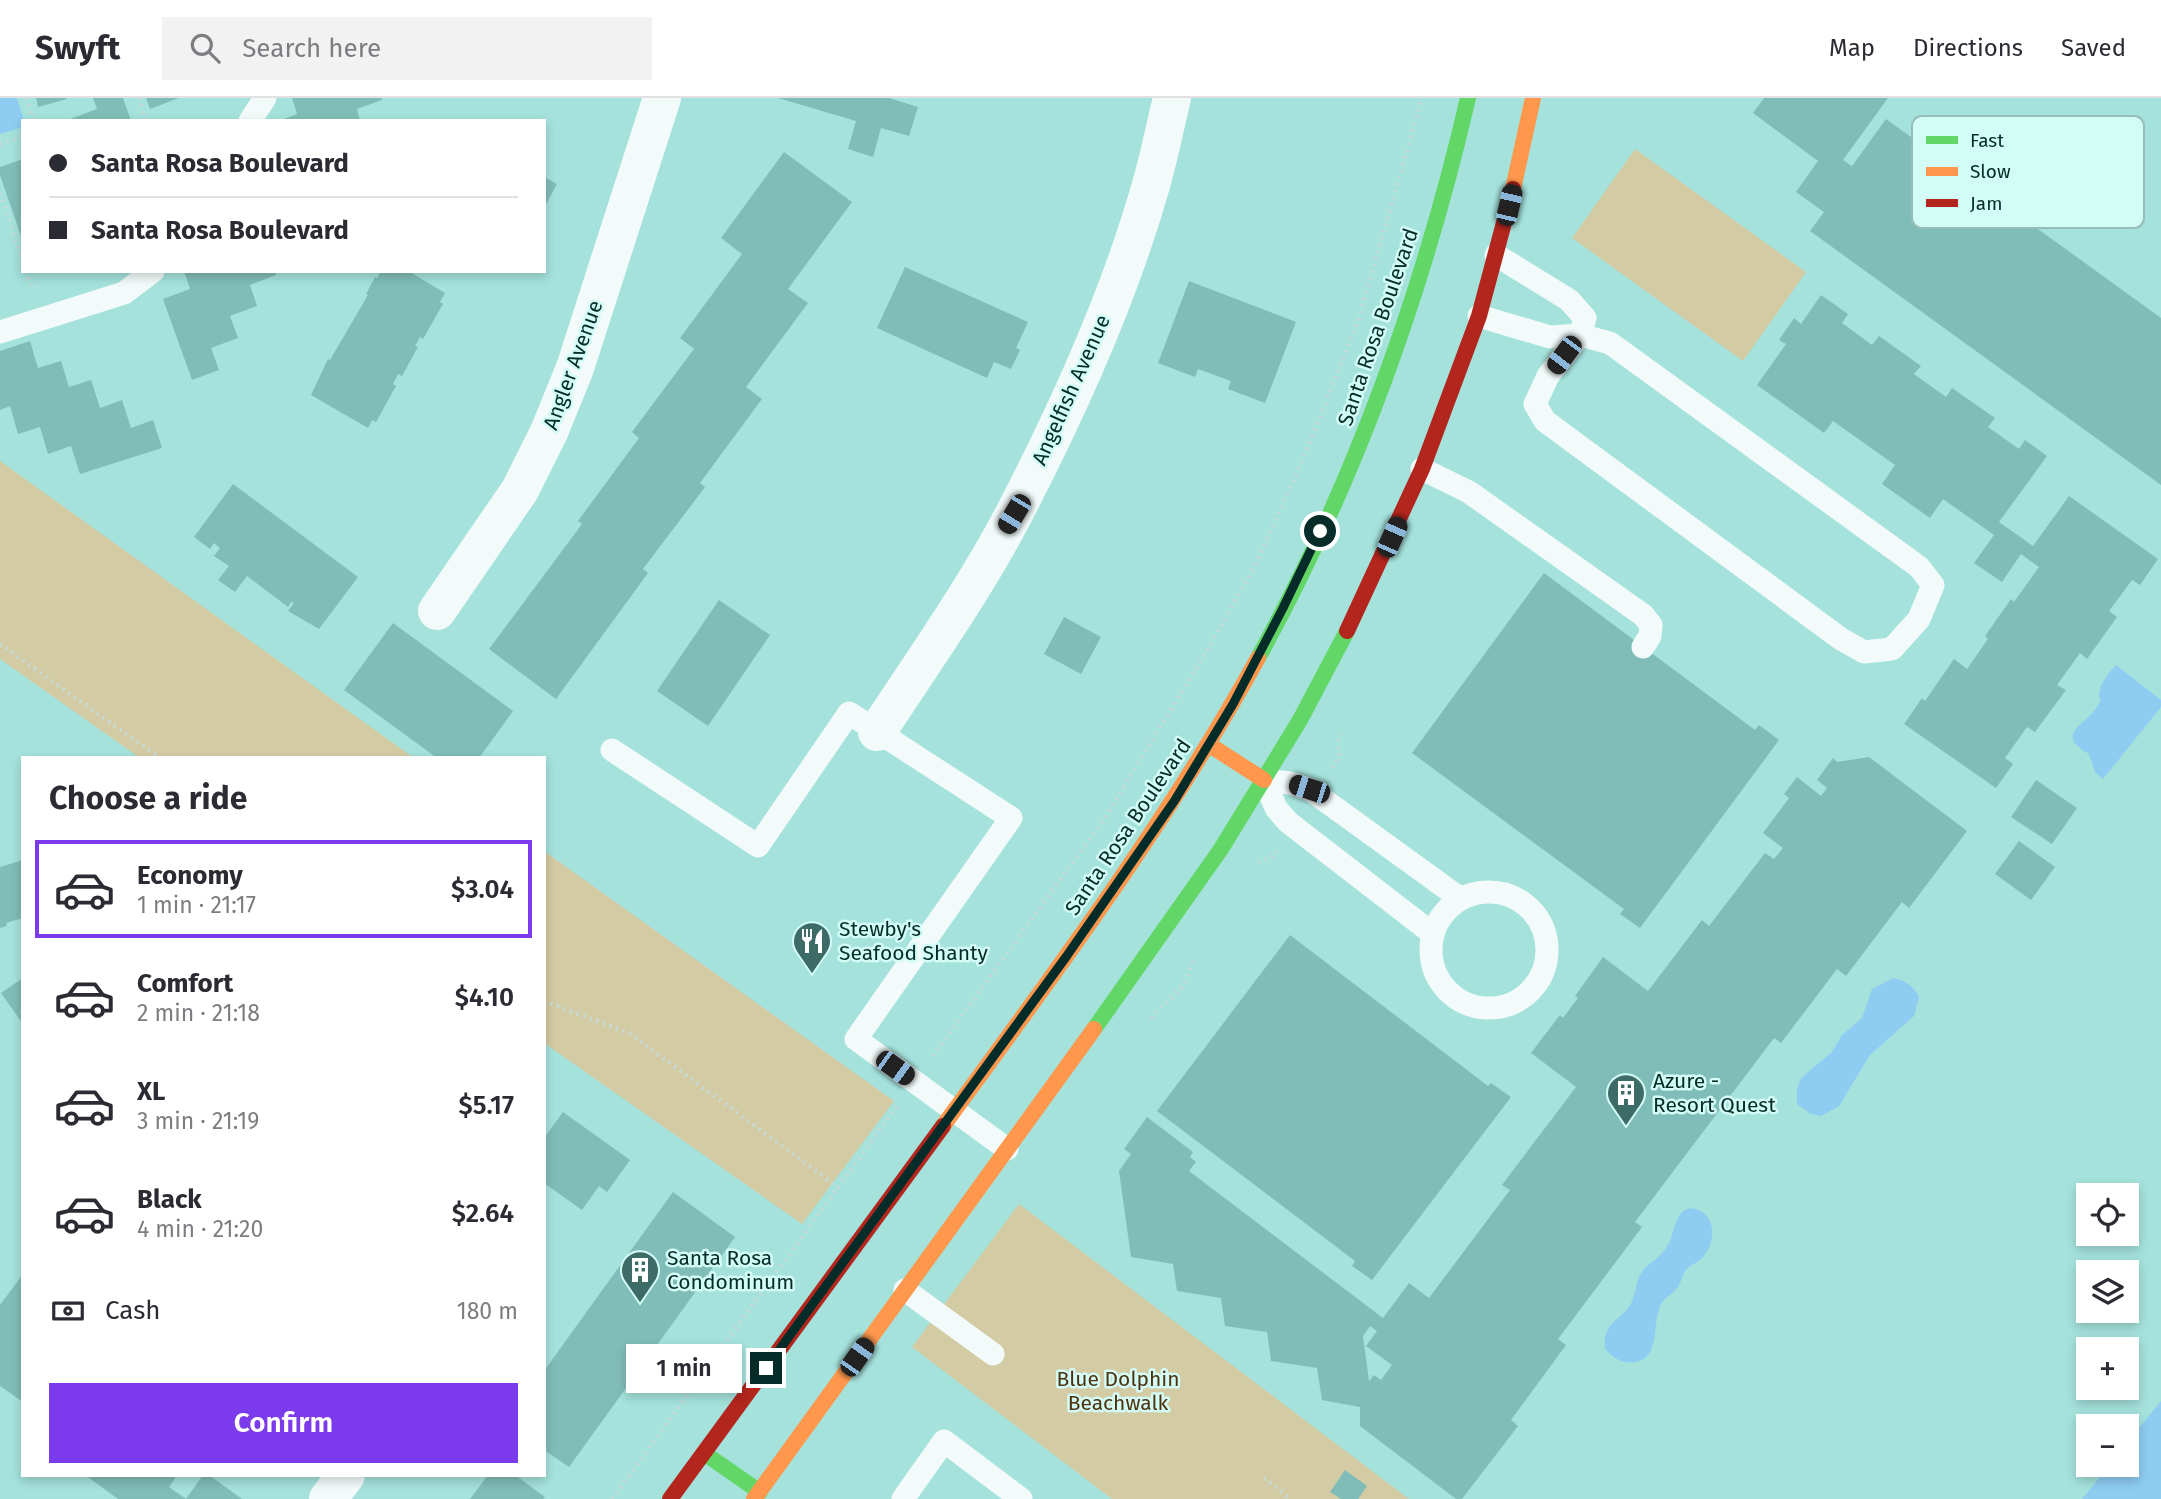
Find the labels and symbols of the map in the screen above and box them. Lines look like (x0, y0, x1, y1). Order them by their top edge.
legend (1912, 116, 2144, 228)
text: Fast (1970, 129, 2004, 152)
text: Slow (1970, 160, 2011, 183)
car (1495, 182, 1524, 228)
text: Jam (1970, 192, 2002, 215)
street label: Santa Rosa Boulevard (1332, 225, 1424, 429)
street label: Angler Avenue (538, 297, 608, 433)
street label: Angelfish Avenue (1026, 311, 1116, 469)
car (1543, 332, 1586, 378)
car (995, 491, 1034, 537)
car (1374, 514, 1411, 560)
route start (1304, 515, 1336, 547)
street label: Santa Rosa Boulevard (1059, 734, 1197, 920)
car (1286, 773, 1333, 805)
place label: Stewby's Seafood Shanty (839, 916, 989, 966)
restaurant icon: Stewby's Seafood Shanty (791, 920, 833, 975)
car (872, 1047, 919, 1089)
place label: Azure - Resort Quest (1653, 1068, 1776, 1118)
building icon: Azure - Resort Quest (1605, 1072, 1647, 1127)
place label: Santa Rosa Condominum (667, 1245, 794, 1295)
building icon: Santa Rosa Condominum (619, 1249, 661, 1304)
car (837, 1334, 878, 1380)
callout: 1 min (626, 1344, 742, 1392)
route end (750, 1352, 782, 1384)
park label: Blue Dolphin Beachwalk (1056, 1366, 1180, 1416)

